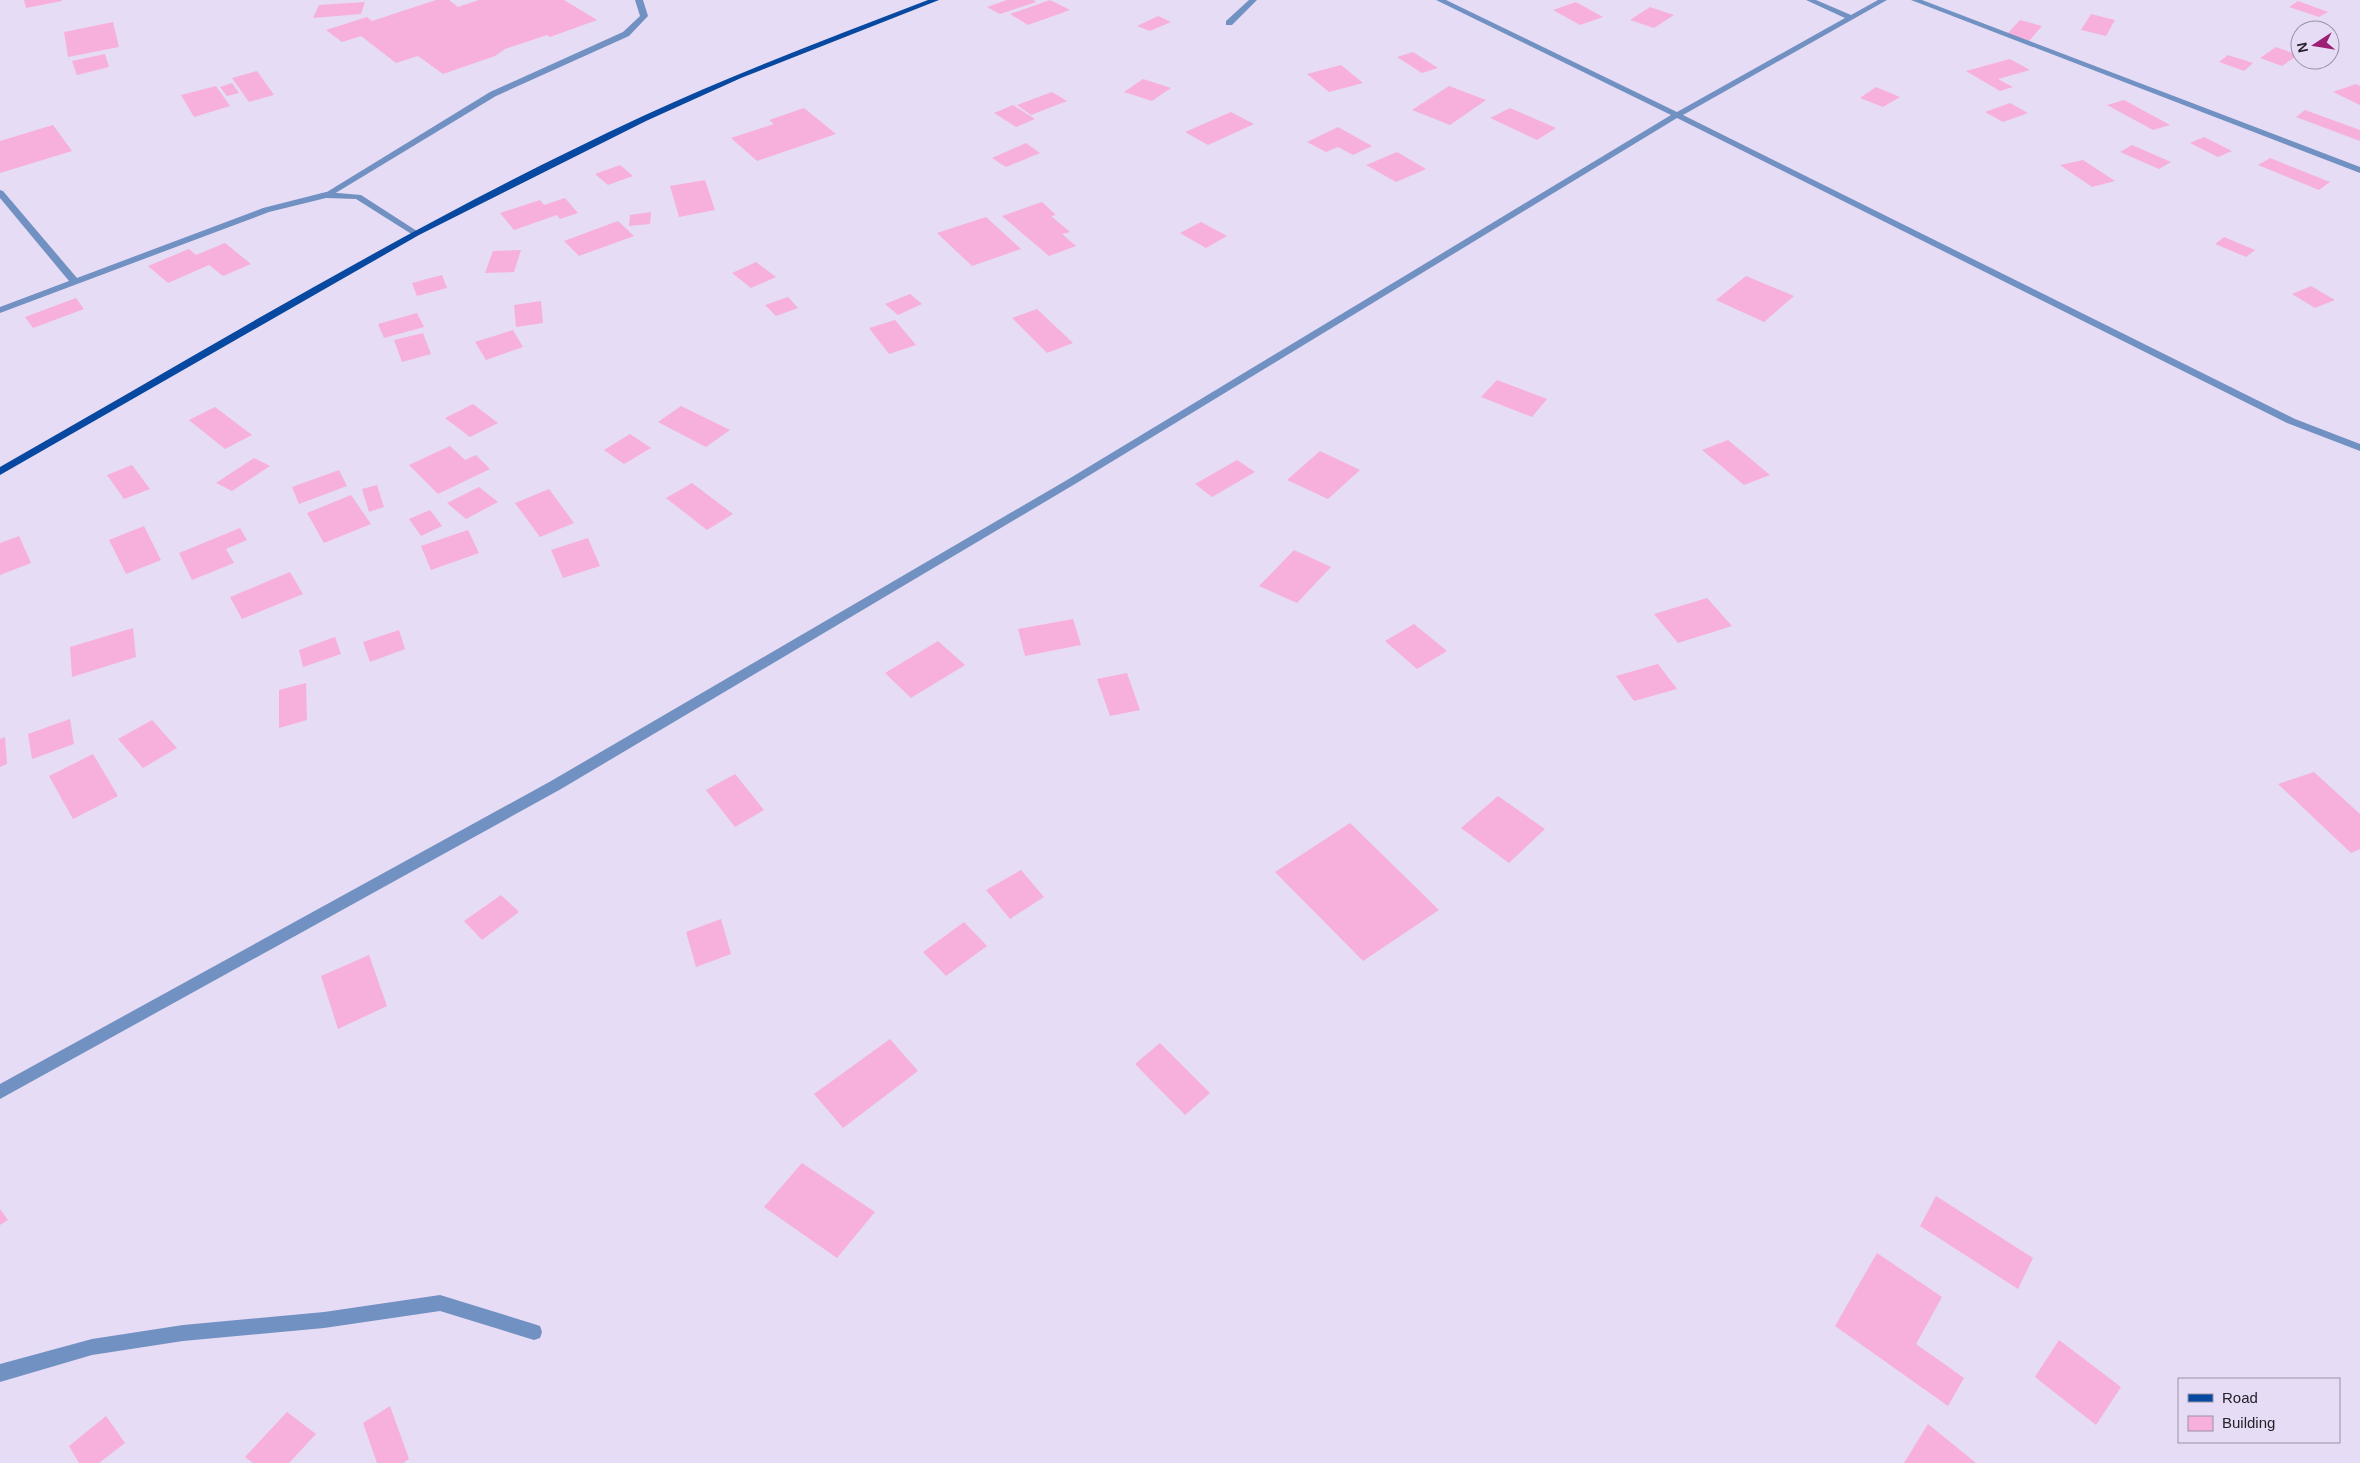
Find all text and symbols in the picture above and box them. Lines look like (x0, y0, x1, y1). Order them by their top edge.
north arrow (2290, 20, 2340, 70)
text: N (2293, 41, 2311, 54)
legend (2178, 1378, 2340, 1443)
text: Road (2222, 1389, 2258, 1406)
text: Building (2222, 1414, 2275, 1431)

